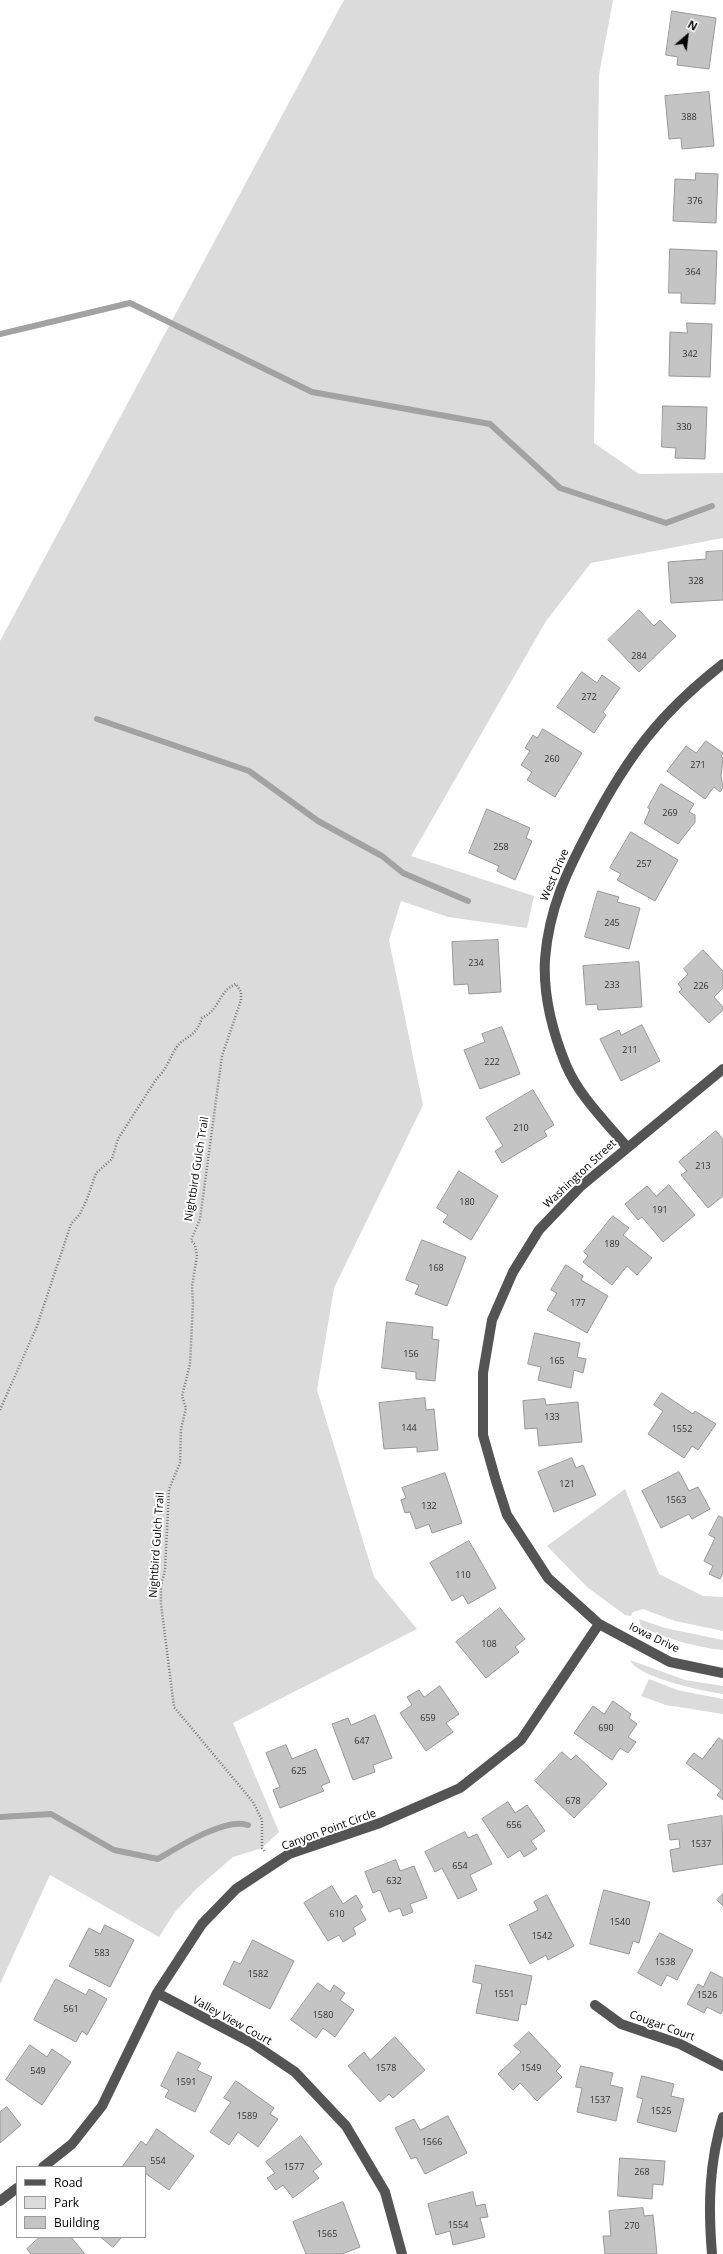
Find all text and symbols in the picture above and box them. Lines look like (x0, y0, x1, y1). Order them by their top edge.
north arrow (667, 16, 707, 56)
text: N (685, 16, 700, 34)
house number: 388 (681, 112, 697, 122)
house number: 376 (687, 196, 703, 206)
house number: 364 (685, 267, 701, 277)
house number: 342 (682, 349, 698, 359)
house number: 330 (676, 422, 692, 432)
house number: 328 (688, 576, 704, 586)
house number: 284 (631, 651, 647, 661)
house number: 272 (581, 692, 597, 702)
house number: 260 (544, 754, 560, 764)
house number: 271 (690, 760, 706, 770)
house number: 269 (662, 808, 678, 818)
house number: 258 (493, 842, 509, 852)
street label: West Drive (538, 847, 572, 903)
house number: 257 (636, 859, 652, 869)
house number: 245 (604, 918, 620, 928)
house number: 234 (468, 958, 484, 968)
house number: 233 (604, 980, 620, 990)
house number: 226 (693, 981, 709, 991)
house number: 211 (622, 1045, 638, 1055)
house number: 222 (484, 1057, 500, 1067)
street label: Nightbird Gulch Trail (182, 1116, 212, 1222)
house number: 210 (513, 1123, 529, 1133)
street label: Washington Street (541, 1137, 619, 1211)
house number: 213 (695, 1161, 711, 1171)
house number: 180 (459, 1197, 475, 1207)
house number: 191 (652, 1205, 668, 1215)
house number: 189 (604, 1239, 620, 1249)
house number: 168 (428, 1263, 444, 1273)
house number: 177 (570, 1298, 586, 1308)
house number: 156 (403, 1349, 419, 1359)
house number: 165 (549, 1356, 565, 1366)
house number: 133 (544, 1412, 560, 1422)
house number: 144 (401, 1423, 417, 1433)
house number: 1552 (672, 1424, 692, 1434)
house number: 121 (559, 1479, 575, 1489)
street label: Nightbird Gulch Trail (147, 1492, 167, 1598)
house number: 1563 (666, 1495, 686, 1505)
house number: 132 (421, 1501, 437, 1511)
house number: 110 (455, 1570, 471, 1580)
street label: Iowa Drive (627, 1620, 681, 1656)
house number: 108 (481, 1639, 497, 1649)
house number: 659 (420, 1713, 436, 1723)
house number: 690 (598, 1723, 614, 1733)
house number: 647 (354, 1736, 370, 1746)
house number: 625 (291, 1766, 307, 1776)
house number: 678 (565, 1796, 581, 1806)
street label: Canyon Point Circle (280, 1807, 378, 1853)
house number: 656 (506, 1820, 522, 1830)
house number: 1537 (691, 1839, 711, 1849)
house number: 654 (452, 1861, 468, 1871)
house number: 632 (386, 1876, 402, 1886)
house number: 610 (329, 1909, 345, 1919)
house number: 1540 (610, 1917, 630, 1927)
house number: 1542 (532, 1931, 552, 1941)
house number: 583 (94, 1948, 110, 1958)
house number: 1538 (655, 1957, 675, 1967)
house number: 1582 (248, 1969, 268, 1979)
house number: 1551 (494, 1989, 514, 1999)
house number: 1526 (697, 1990, 717, 2000)
street label: Valley View Court (190, 1994, 274, 2048)
house number: 561 (63, 2004, 79, 2014)
street label: Cougar Court (628, 2008, 696, 2044)
house number: 1580 (313, 2010, 333, 2020)
house number: 1578 (376, 2063, 396, 2073)
house number: 1549 (521, 2063, 541, 2073)
house number: 549 (30, 2066, 46, 2076)
house number: 1591 (176, 2077, 196, 2087)
house number: 1537 (590, 2095, 610, 2105)
house number: 1525 (651, 2106, 671, 2116)
house number: 1589 (237, 2111, 257, 2121)
house number: 1566 (422, 2137, 442, 2147)
house number: 554 (150, 2156, 166, 2166)
house number: 1577 (284, 2162, 304, 2172)
legend (16, 2166, 146, 2238)
house number: 268 (634, 2167, 650, 2177)
text: Road (54, 2174, 83, 2191)
text: Park (54, 2194, 79, 2211)
text: Building (54, 2214, 99, 2231)
house number: 1554 (448, 2220, 468, 2230)
house number: 270 (624, 2221, 640, 2231)
house number: 1565 (317, 2229, 337, 2239)

